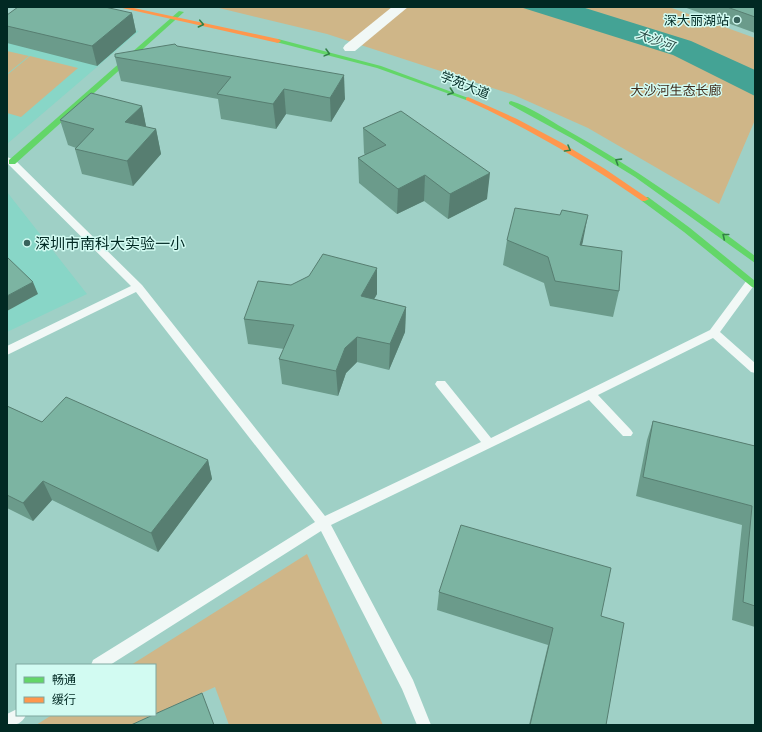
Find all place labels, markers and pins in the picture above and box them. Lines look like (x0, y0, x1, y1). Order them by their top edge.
place label: 深大丽湖站 (664, 12, 729, 29)
marker: 深大丽湖站 (732, 15, 742, 25)
place label: 深圳市南科大实验一小 (35, 234, 185, 253)
marker: 深圳市南科大实验一小 (22, 238, 32, 248)

